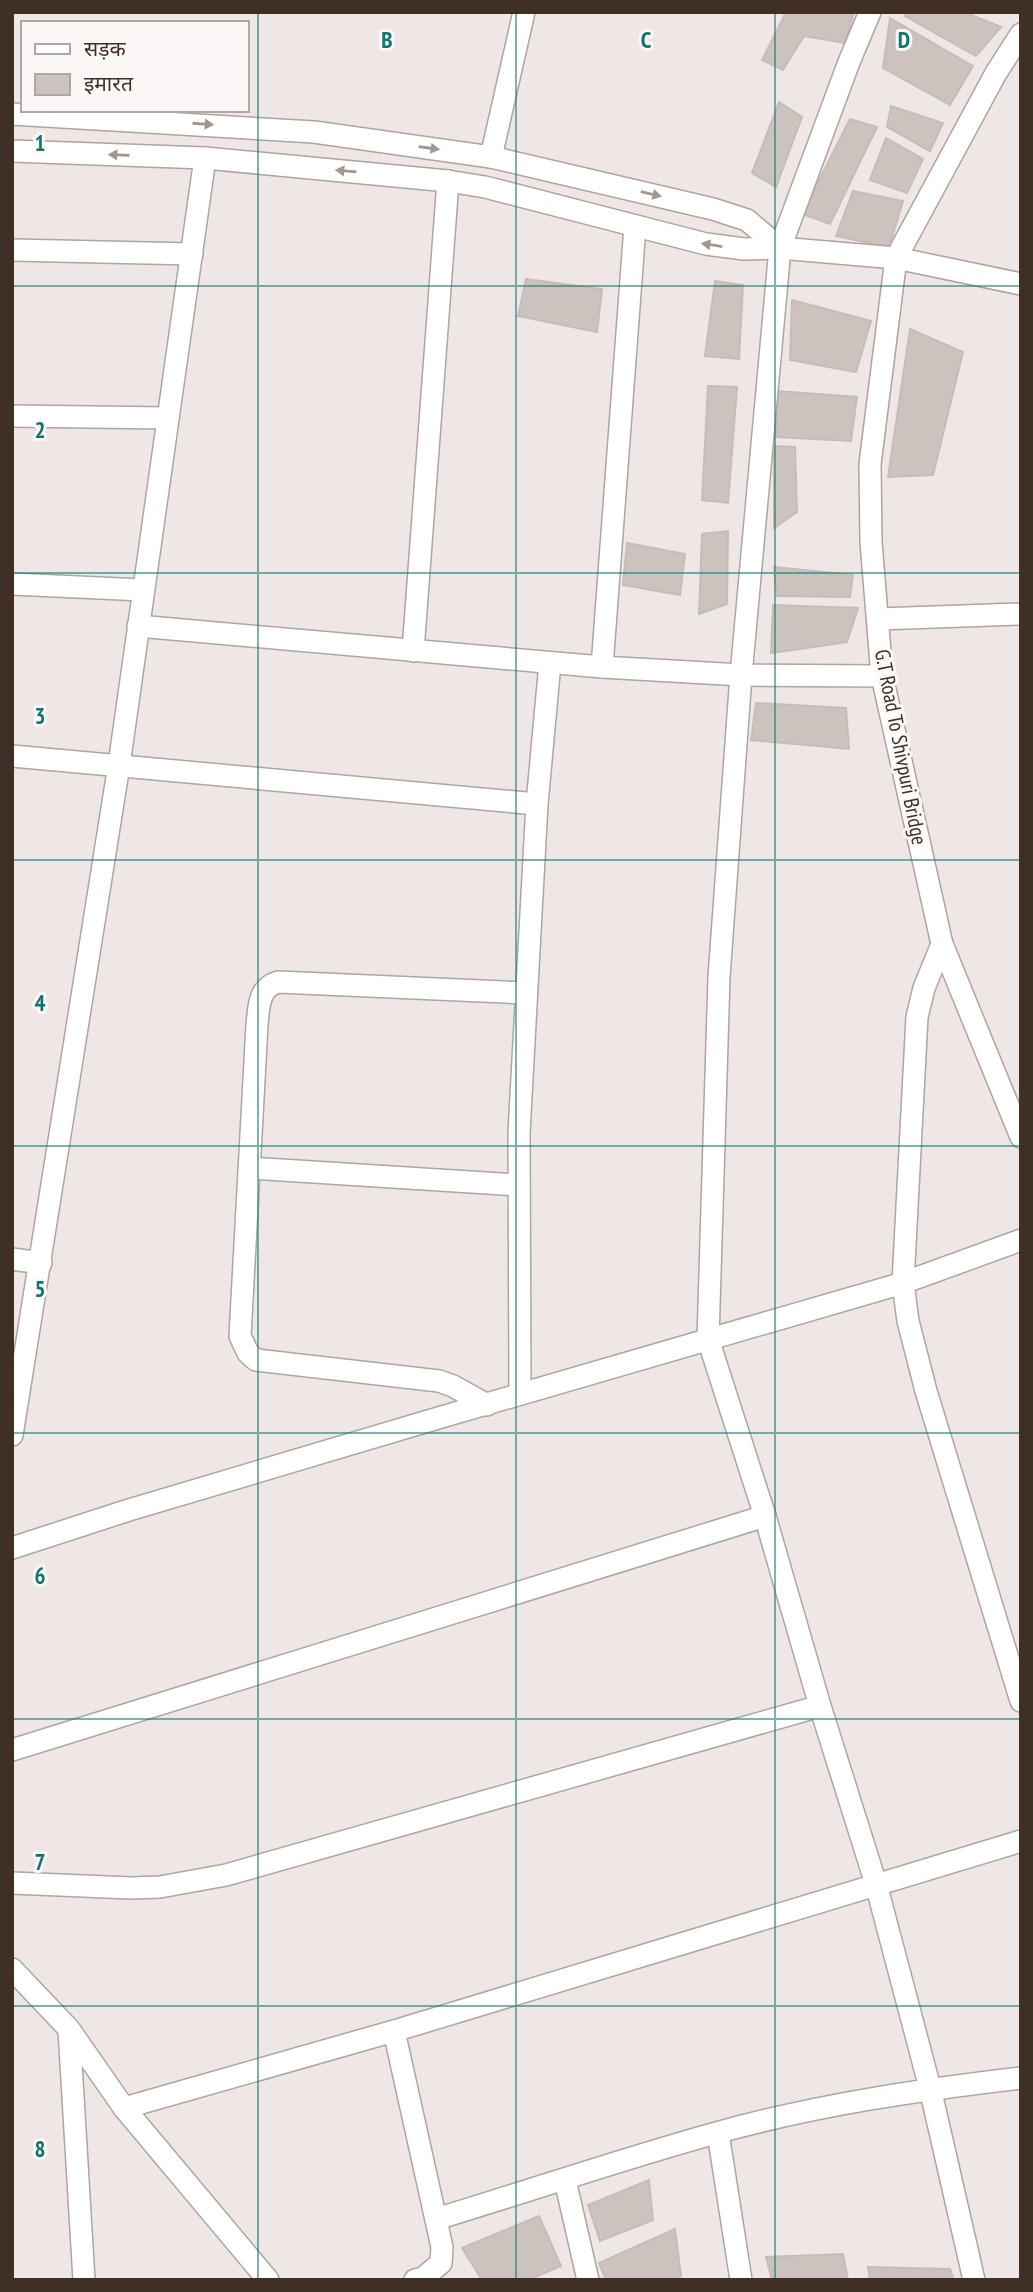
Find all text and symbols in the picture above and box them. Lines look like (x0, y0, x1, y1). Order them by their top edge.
legend (21, 21, 248, 112)
text: B (381, 25, 393, 54)
text: C (641, 25, 652, 54)
text: D (898, 25, 910, 54)
text: सड़क (84, 35, 126, 62)
text: इमारत (84, 70, 134, 97)
one-way arrow (192, 119, 214, 130)
text: 1 (35, 128, 46, 157)
one-way arrow (418, 143, 440, 154)
one-way arrow (108, 149, 130, 161)
one-way arrow (335, 165, 357, 176)
one-way arrow (640, 189, 662, 200)
one-way arrow (701, 239, 723, 250)
text: 2 (35, 415, 46, 444)
street label: G.T Road To Shivpuri Bridge (869, 647, 933, 847)
text: 3 (35, 701, 46, 730)
text: 4 (35, 988, 46, 1017)
text: 5 (35, 1274, 46, 1303)
text: 6 (35, 1561, 46, 1590)
text: 7 (35, 1847, 46, 1876)
text: 8 (35, 2134, 46, 2163)

